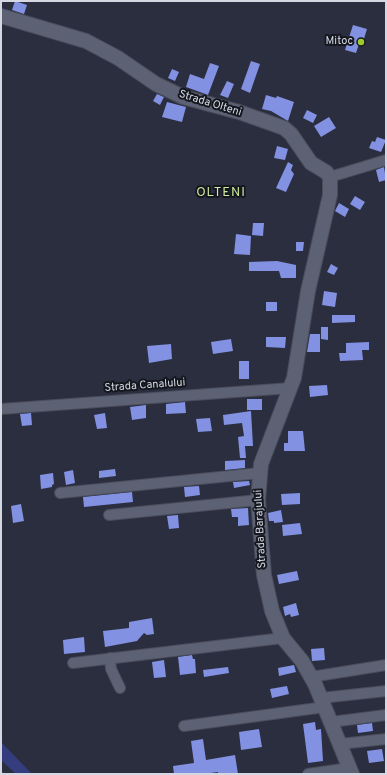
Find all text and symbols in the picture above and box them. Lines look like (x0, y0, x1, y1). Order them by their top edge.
place label: Mitoc (326, 35, 353, 49)
marker: Mitoc (356, 37, 366, 47)
street label: Strada Olteni (177, 88, 243, 120)
district label: OLTENI (196, 185, 246, 201)
street label: Strada Canalului (104, 377, 186, 395)
street label: Strada Barajului (252, 489, 270, 569)

